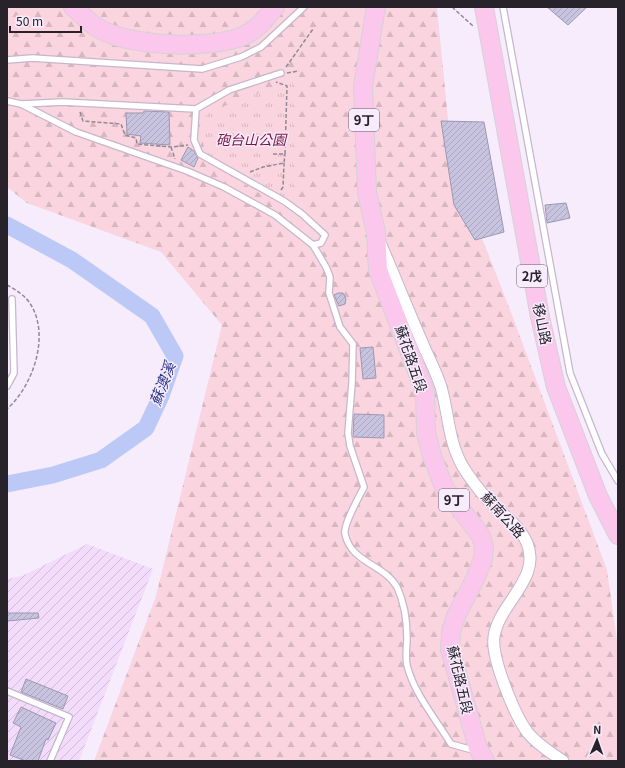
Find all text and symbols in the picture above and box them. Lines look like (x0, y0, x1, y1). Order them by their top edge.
scale bar (10, 8, 81, 34)
text: 50 m (16, 12, 43, 29)
road number: 9丁 (349, 109, 379, 131)
park label: 砲台山公園 (216, 129, 288, 149)
road number: 2戊 (517, 265, 547, 287)
street label: 移山路 (529, 301, 557, 346)
street label: 蘇花路五段 (391, 322, 433, 395)
water label: 蘇澳溪 (144, 357, 180, 408)
street label: 蘇南公路 (478, 487, 530, 542)
road number: 9丁 (439, 489, 469, 511)
street label: 蘇花路五段 (443, 643, 479, 716)
north arrow (577, 720, 617, 760)
text: N (593, 721, 602, 737)

